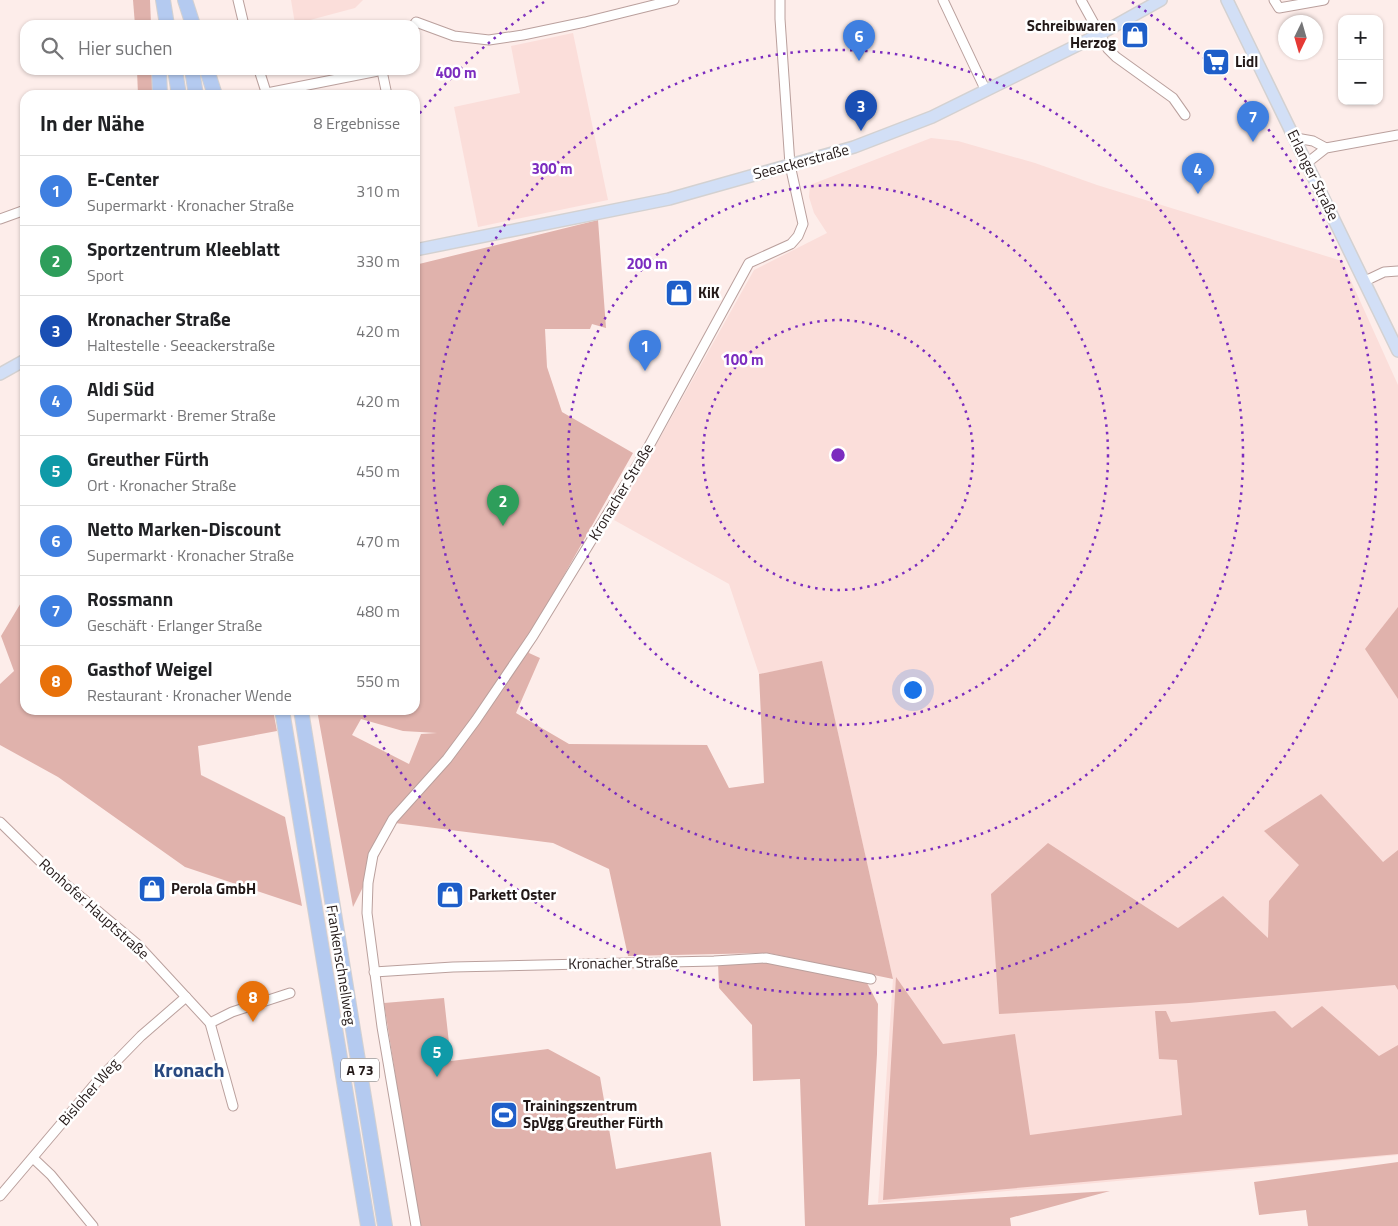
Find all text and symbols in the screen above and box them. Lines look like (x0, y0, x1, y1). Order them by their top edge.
place label: Schreibwaren Herzog (1027, 14, 1116, 54)
north arrow (1278, 15, 1323, 60)
map controls (1338, 15, 1383, 105)
button: + (1338, 15, 1383, 60)
search box (20, 20, 420, 75)
pin: 6 (843, 20, 875, 61)
shop icon: Schreibwaren Herzog (1120, 20, 1150, 50)
text: Hier suchen (78, 33, 173, 62)
icon: search (38, 34, 66, 62)
supermarket icon: Lidl (1201, 47, 1231, 77)
place label: Lidl (1235, 50, 1258, 73)
button: − (1338, 60, 1383, 105)
text: 400 m (435, 61, 477, 84)
pin: 3 (845, 90, 877, 131)
pin: 7 (1237, 101, 1269, 142)
text: In der Nähe (40, 107, 145, 139)
text: 8 Ergebnisse (313, 111, 400, 135)
street label: Erlanger Straße (1282, 125, 1345, 224)
street label: Seeackerstraße (750, 138, 851, 185)
pin: 4 (1182, 153, 1214, 194)
text: 300 m (531, 157, 573, 180)
text: E-Center (87, 164, 159, 193)
text: 1 (52, 179, 60, 203)
text: 310 m (356, 179, 400, 203)
text: Supermarkt · Kronacher Straße (87, 193, 294, 217)
text: Sportzentrum Kleeblatt (87, 234, 280, 263)
text: 2 (52, 249, 60, 273)
text: 330 m (356, 249, 400, 273)
text: 200 m (626, 252, 668, 275)
text: Sport (87, 263, 124, 287)
shop icon: KiK (664, 278, 694, 308)
place label: KiK (698, 281, 720, 304)
text: Kronacher Straße (87, 304, 231, 333)
text: 3 (52, 319, 60, 343)
text: 420 m (356, 319, 400, 343)
pin: 1 (629, 330, 661, 371)
text: Haltestelle · Seeackerstraße (87, 333, 275, 357)
text: 100 m (722, 348, 764, 371)
text: Aldi Süd (87, 374, 154, 403)
text: 4 (52, 389, 60, 413)
text: 420 m (356, 389, 400, 413)
text: Supermarkt · Bremer Straße (87, 403, 276, 427)
street label: Kronacher Straße (582, 439, 659, 545)
text: Greuther Fürth (87, 444, 209, 473)
centre of rings (829, 446, 847, 464)
text: 5 (52, 459, 60, 483)
text: 450 m (356, 459, 400, 483)
text: Ort · Kronacher Straße (87, 473, 236, 497)
pin: 2 (487, 485, 519, 526)
text: Netto Marken-Discount (87, 514, 281, 543)
text: 6 (52, 529, 60, 553)
text: 470 m (356, 529, 400, 553)
text: Supermarkt · Kronacher Straße (87, 543, 294, 567)
text: Rossmann (87, 584, 173, 613)
text: 7 (52, 599, 60, 623)
text: 480 m (356, 599, 400, 623)
text: Geschäft · Erlanger Straße (87, 613, 262, 637)
text: Gasthof Weigel (87, 654, 213, 683)
text: 8 (52, 669, 60, 693)
text: 550 m (356, 669, 400, 693)
your location (900, 677, 926, 703)
text: Restaurant · Kronacher Wende (87, 683, 292, 707)
street label: Ronhofer Hauptstraße (34, 853, 155, 965)
shop icon: Perola GmbH (137, 874, 167, 904)
place label: Perola GmbH (171, 877, 256, 900)
shop icon: Parkett Oster (435, 880, 465, 910)
place label: Parkett Oster (469, 883, 556, 906)
street label: Frankenschnellweg (321, 903, 362, 1027)
street label: Kronacher Straße (568, 950, 678, 975)
pin: 8 (237, 981, 269, 1022)
pin: 5 (421, 1036, 453, 1077)
street label: Bisloher Weg (53, 1052, 125, 1131)
district label: Kronach (153, 1054, 225, 1085)
road number: A 73 (341, 1058, 379, 1082)
place label: Trainingszentrum SpVgg Greuther Fürth (523, 1094, 663, 1134)
sports icon: Trainingszentrum SpVgg Greuther Fürth (489, 1100, 519, 1130)

